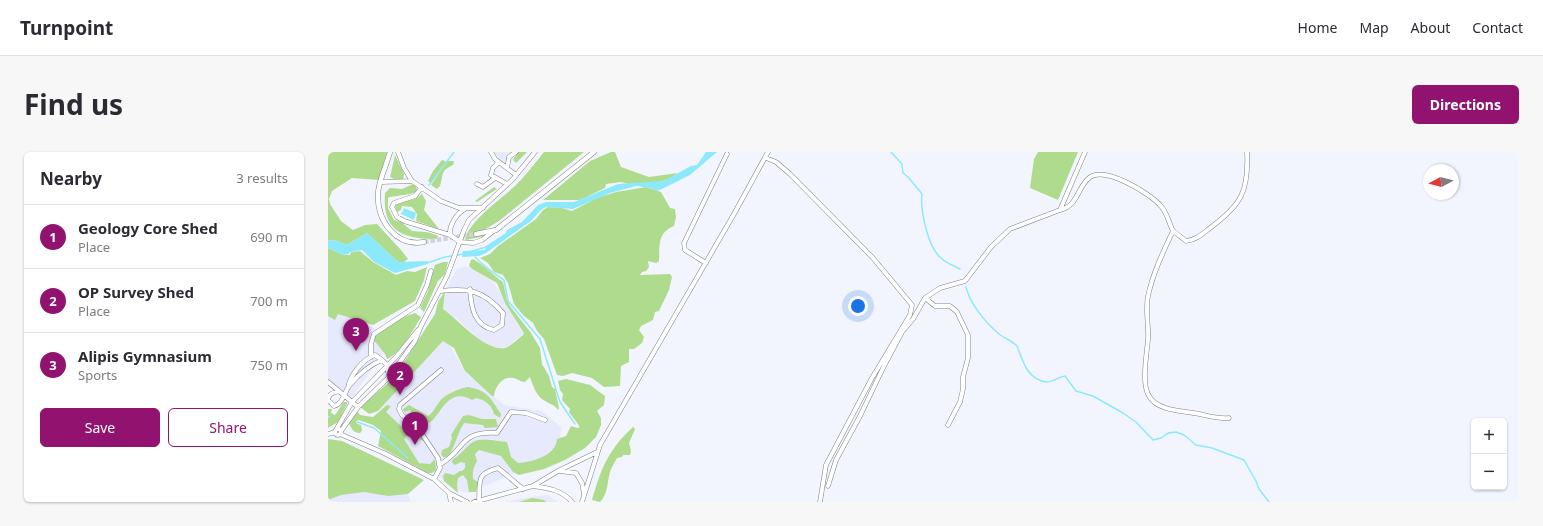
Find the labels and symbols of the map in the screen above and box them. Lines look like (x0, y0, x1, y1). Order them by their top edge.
north arrow (1423, 164, 1459, 200)
your location (848, 296, 868, 316)
pin: 3 (343, 318, 369, 351)
pin: 2 (387, 362, 413, 395)
pin: 1 (402, 412, 428, 445)

